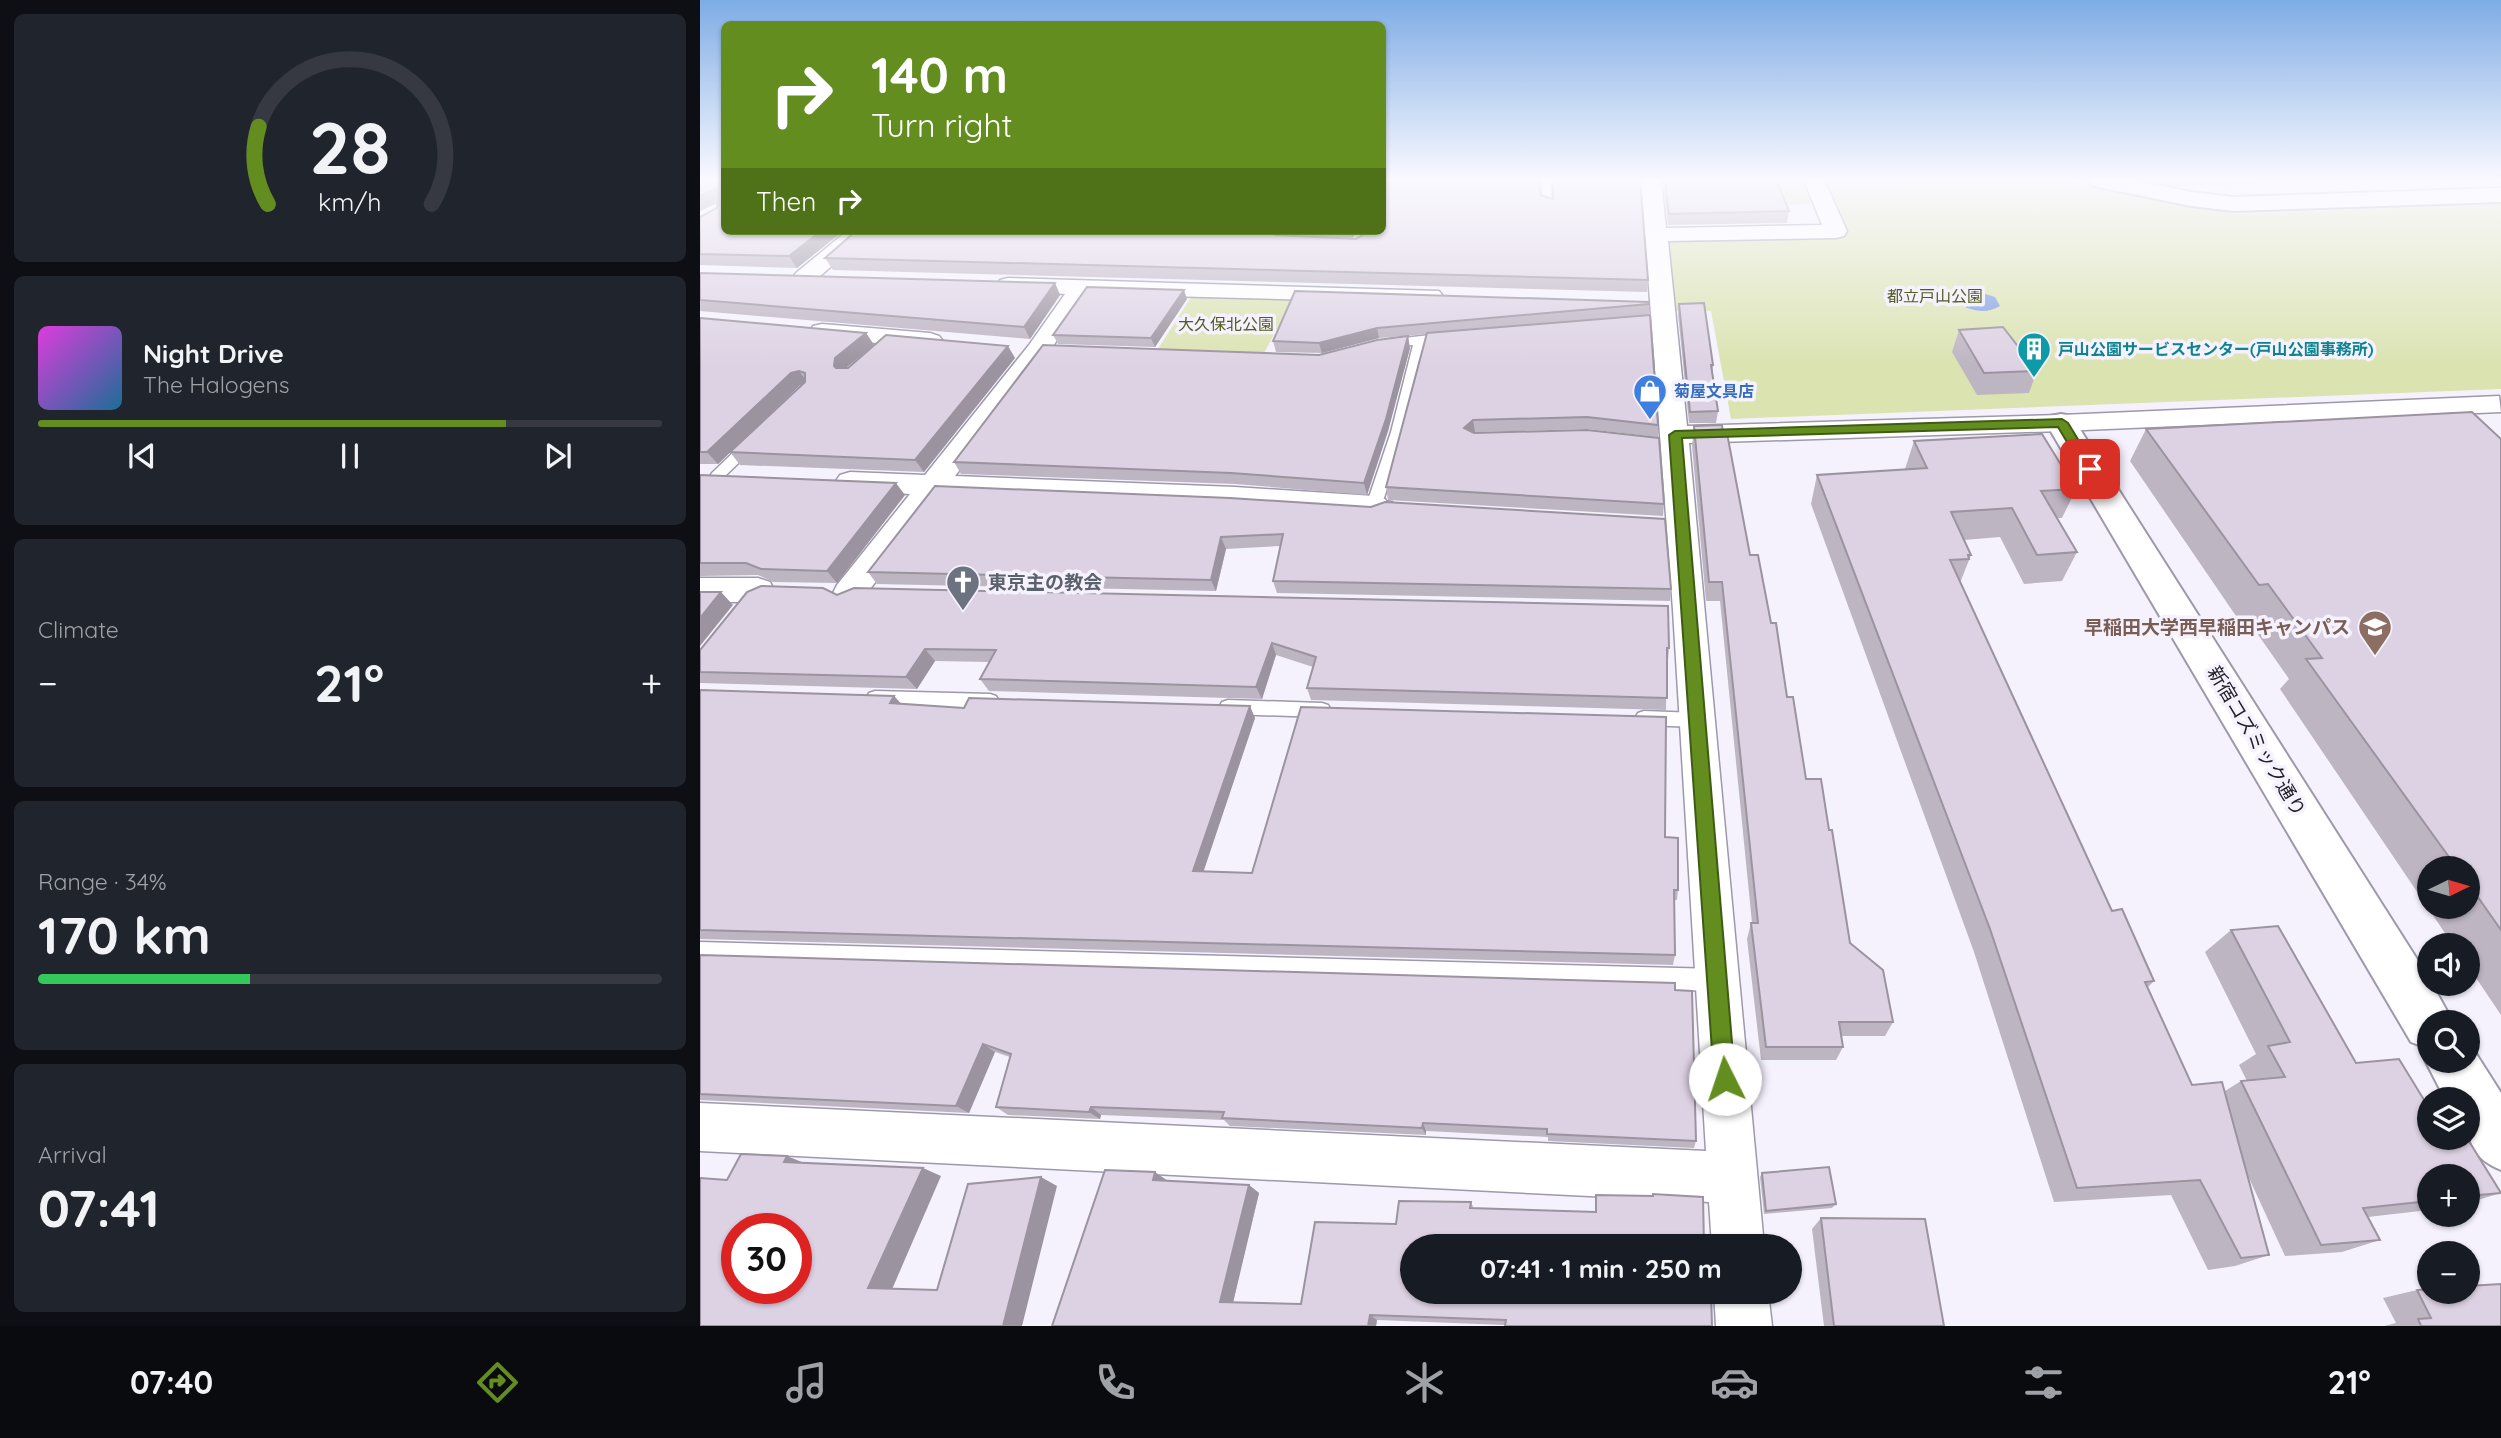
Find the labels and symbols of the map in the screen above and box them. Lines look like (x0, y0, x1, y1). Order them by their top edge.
park label: 都立戸山公園 (1887, 286, 1983, 306)
park label: 大久保北公園 (1178, 314, 1274, 334)
building icon: 戸山公園サービスセンター(戸山公園事務所) (2015, 330, 2053, 379)
place label: 戸山公園サービスセンター(戸山公園事務所) (2058, 339, 2374, 359)
shop icon: 菊屋文具店 (1631, 372, 1669, 421)
place label: 菊屋文具店 (1674, 381, 1754, 401)
pin (2060, 439, 2120, 499)
church icon: 東京主の教会 (944, 563, 982, 612)
place label: 東京主の教会 (988, 570, 1102, 594)
school or university icon: 早稲田大学西早稲田キャンパス (2356, 608, 2394, 657)
place label: 早稲田大学西早稲田キャンパス (2084, 615, 2350, 639)
street label: 新宿コズミック通り (2203, 662, 2311, 820)
north arrow (2417, 856, 2480, 919)
position arrow (1688, 1042, 1762, 1116)
speed limit sign: 30 (721, 1213, 812, 1304)

